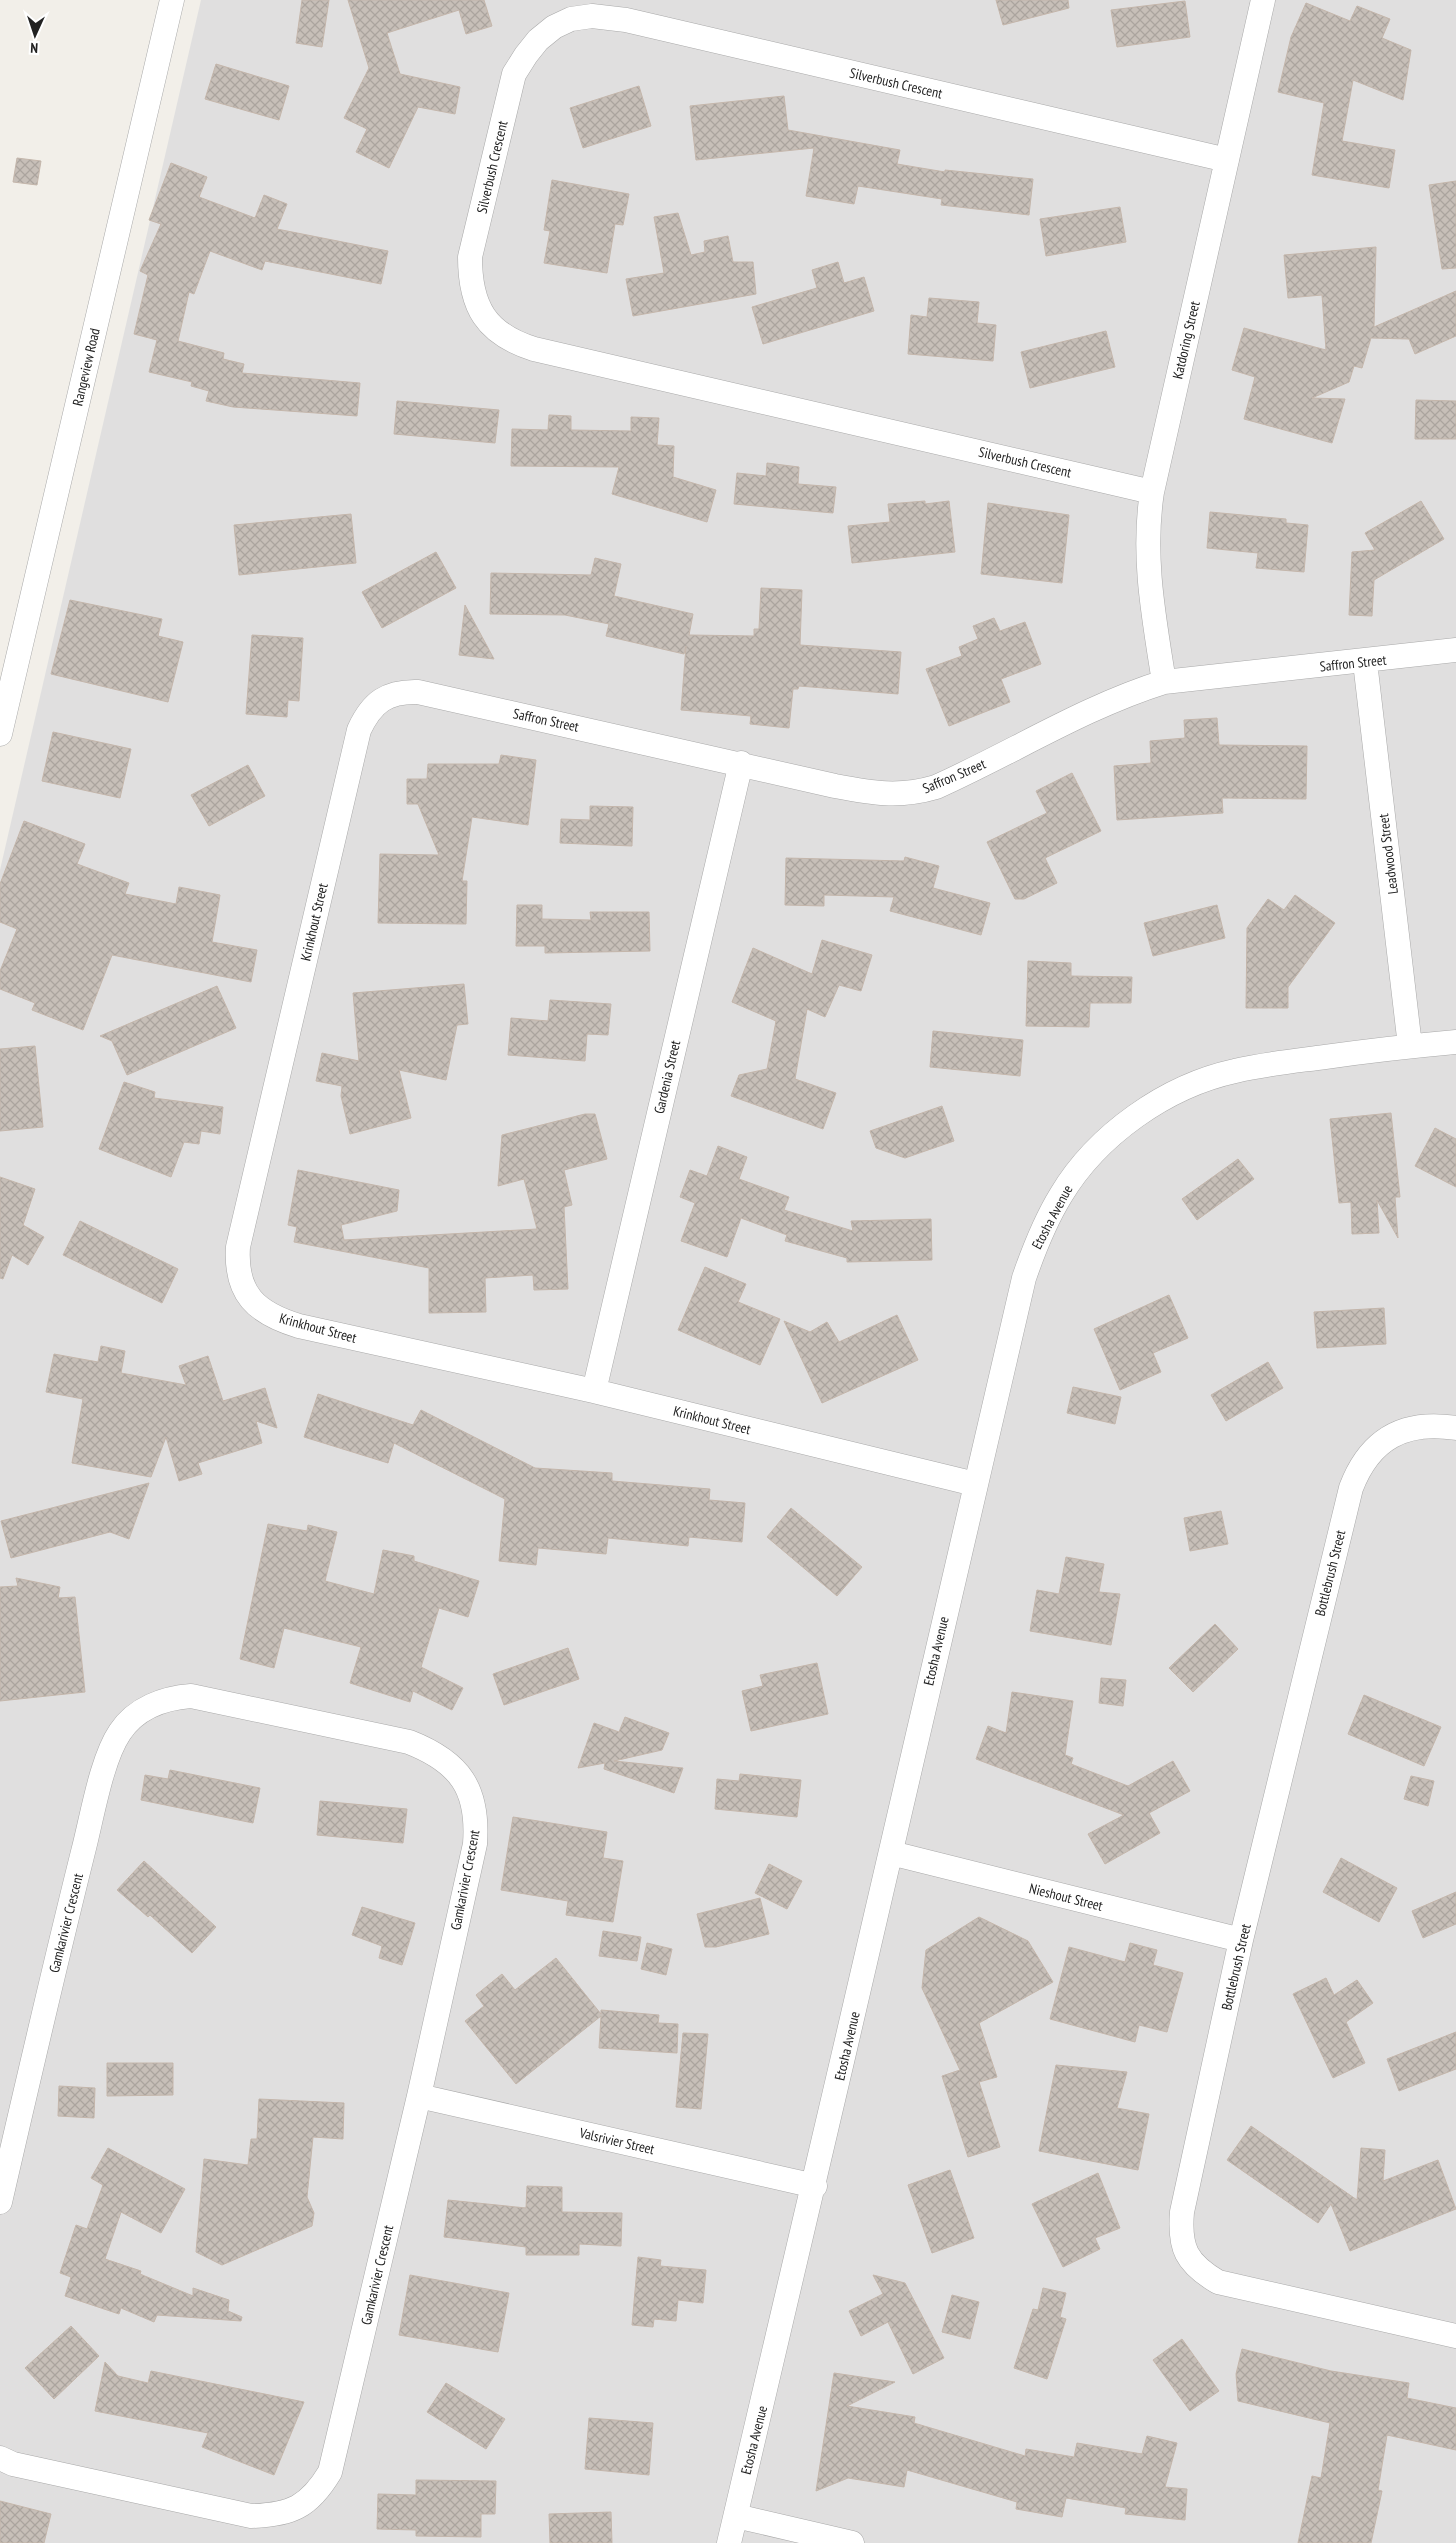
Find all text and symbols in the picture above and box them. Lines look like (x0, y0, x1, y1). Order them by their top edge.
north arrow (10, 10, 60, 60)
text: N (30, 39, 39, 57)
street label: Silverbush Crescent (848, 64, 944, 102)
street label: Silverbush Crescent (473, 119, 511, 215)
street label: Katdoring Street (1168, 299, 1204, 381)
street label: Rangeview Road (68, 326, 104, 408)
street label: Silverbush Crescent (977, 443, 1073, 481)
street label: Saffron Street (1319, 651, 1387, 675)
street label: Saffron Street (511, 704, 581, 736)
street label: Saffron Street (920, 755, 988, 797)
street label: Leadwood Street (1374, 813, 1402, 895)
street label: Krinkhout Street (296, 881, 332, 963)
street label: Gardenia Street (650, 1038, 684, 1116)
street label: Etosha Avenue (1028, 1182, 1077, 1252)
street label: Krinkhout Street (277, 1309, 359, 1347)
street label: Krinkhout Street (671, 1402, 753, 1438)
street label: Bottlebrush Street (1311, 1528, 1349, 1618)
street label: Etosha Avenue (919, 1615, 953, 1687)
street label: Gamkarivier Crescent (446, 1828, 484, 1932)
street label: Gamkarivier Crescent (45, 1871, 87, 1975)
street label: Nieshout Street (1027, 1879, 1105, 1915)
street label: Bottlebrush Street (1217, 1922, 1255, 2012)
street label: Etosha Avenue (830, 2010, 864, 2082)
street label: Valsrivier Street (577, 2123, 656, 2158)
street label: Gamkarivier Crescent (357, 2223, 397, 2327)
street label: Etosha Avenue (737, 2404, 771, 2476)

